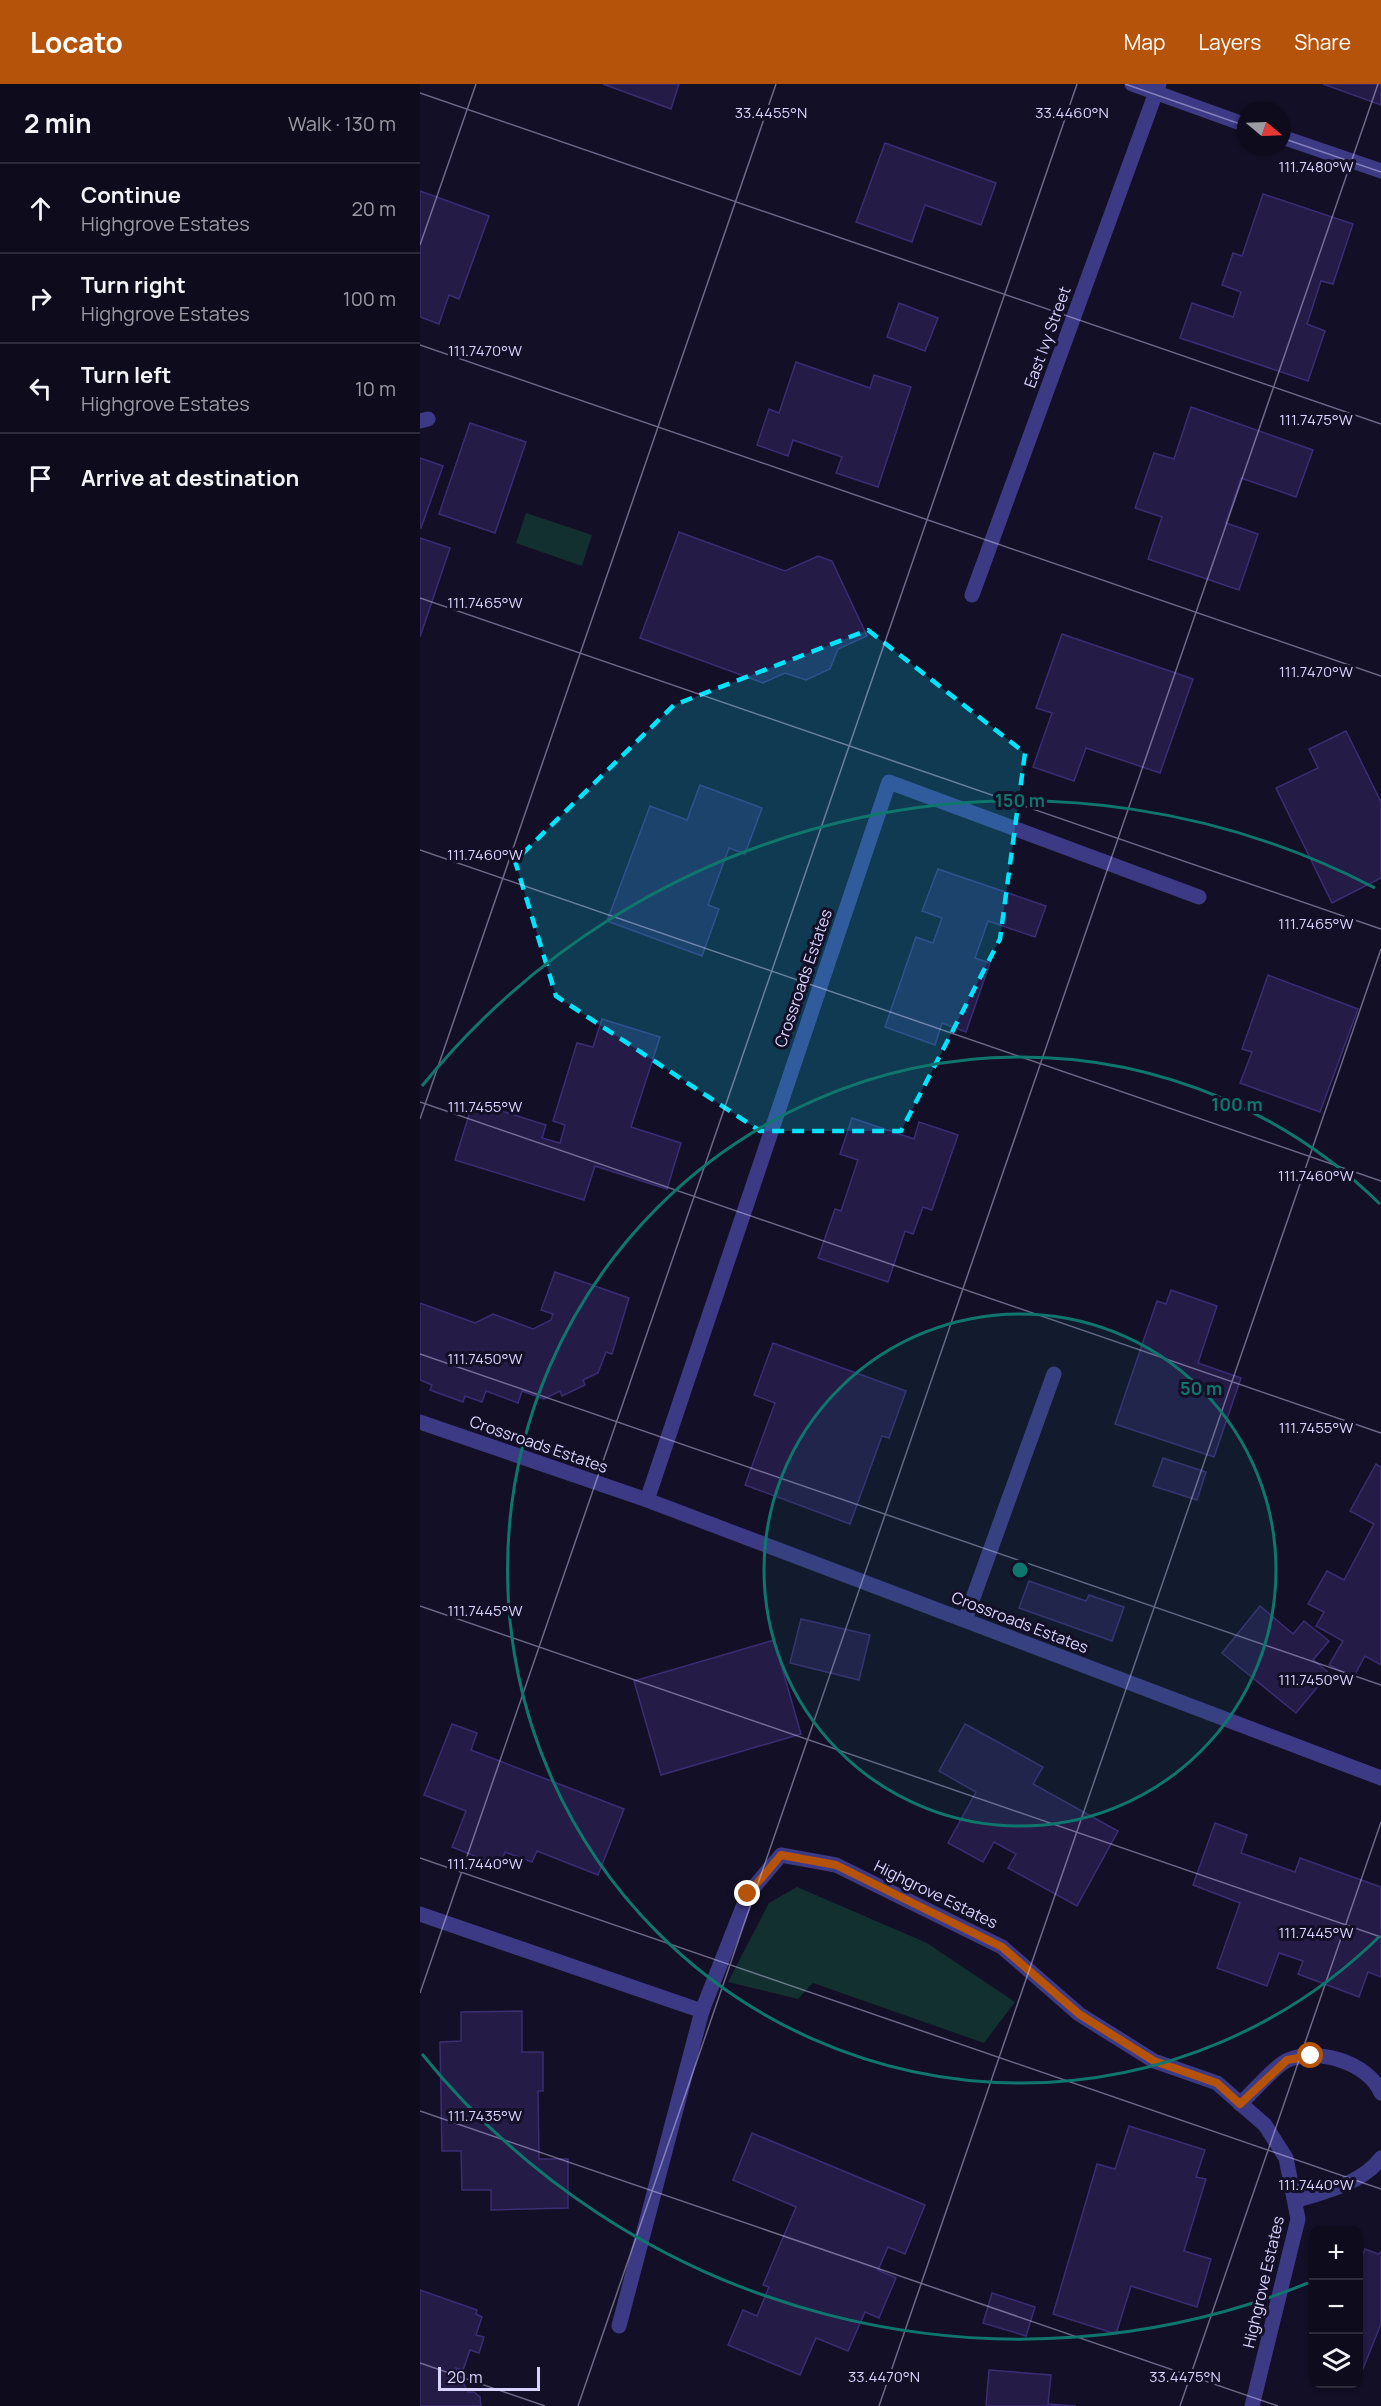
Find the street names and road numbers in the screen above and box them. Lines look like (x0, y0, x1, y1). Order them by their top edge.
street label: East Ivy Street (1018, 283, 1076, 391)
street label: Crossroads Estates (769, 906, 837, 1050)
street label: Crossroads Estates (467, 1410, 611, 1478)
street label: Crossroads Estates (948, 1586, 1092, 1658)
street label: Highgrove Estates (871, 1855, 1001, 1933)
street label: Highgrove Estates (1237, 2214, 1289, 2350)

